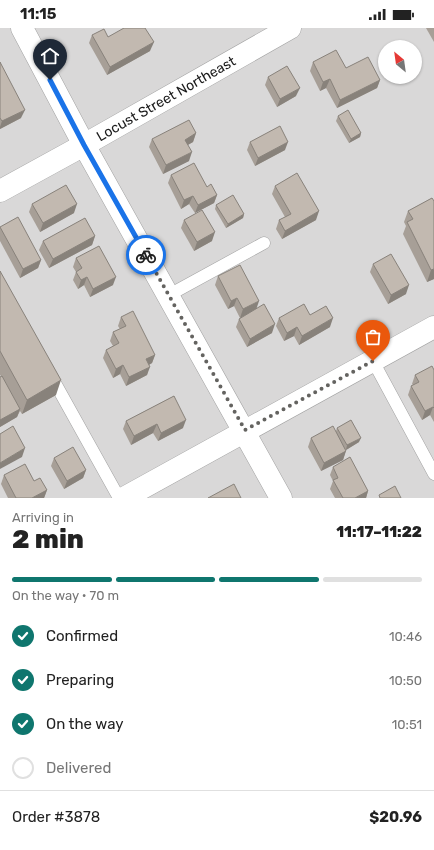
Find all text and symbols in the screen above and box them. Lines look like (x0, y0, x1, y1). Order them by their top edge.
text: 11:15 (20, 5, 56, 23)
pin (33, 39, 67, 80)
north arrow (378, 40, 422, 84)
map controls (378, 40, 422, 84)
icon: home (39, 45, 61, 67)
street label: Locust Street Northeast (93, 52, 239, 145)
courier (126, 235, 166, 275)
icon: bike (135, 244, 157, 266)
pin (356, 320, 390, 361)
icon: bag (362, 326, 384, 348)
text: Arriving in (12, 510, 74, 525)
text: 11:17–11:22 (336, 523, 422, 541)
text: 2 min (12, 524, 84, 555)
text: On the way · 70 m (12, 588, 119, 603)
icon: check (12, 625, 34, 647)
text: Confirmed (46, 627, 118, 645)
text: 10:46 (389, 629, 422, 644)
icon: check (12, 669, 34, 691)
text: Preparing (46, 671, 114, 689)
text: 10:50 (389, 673, 422, 688)
icon: check (12, 713, 34, 735)
text: On the way (46, 715, 124, 733)
text: 10:51 (392, 717, 422, 732)
text: Delivered (46, 759, 111, 777)
text: Order #3878 (12, 808, 100, 826)
text: $20.96 (369, 808, 422, 826)

